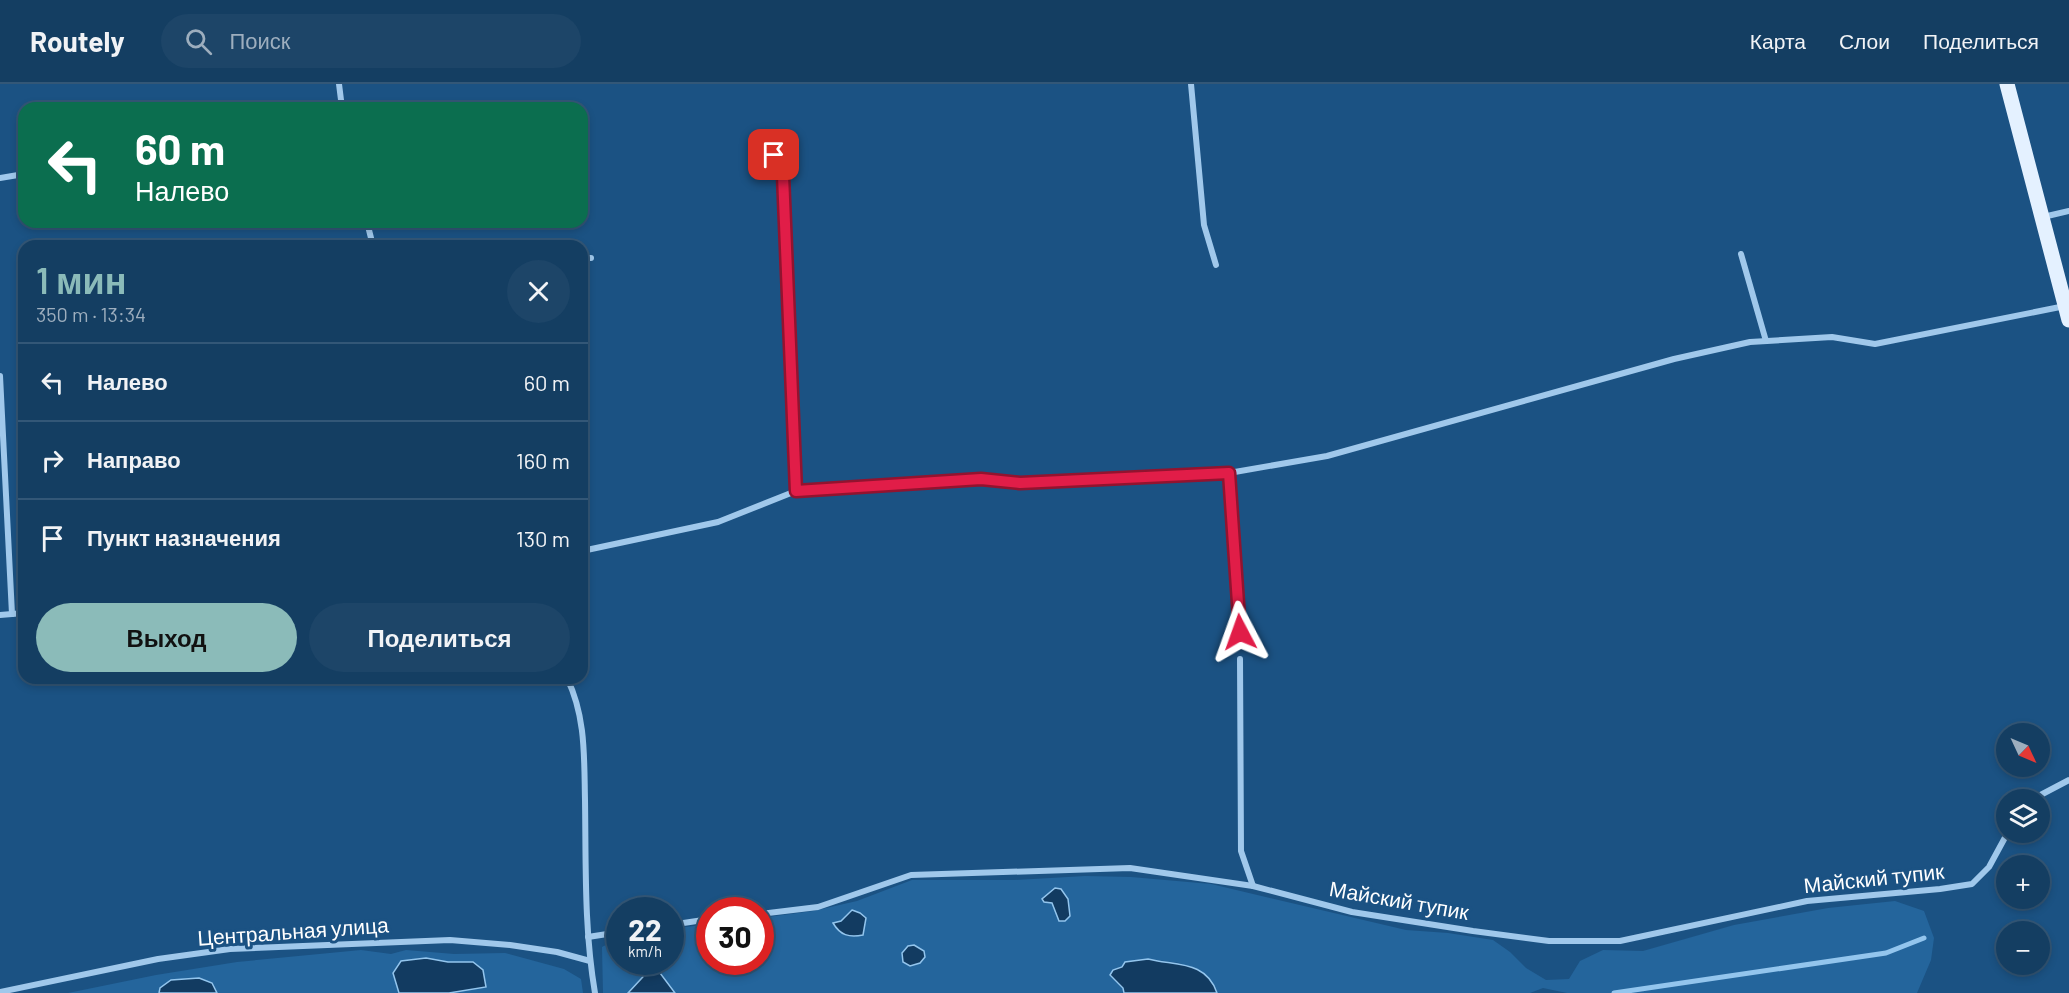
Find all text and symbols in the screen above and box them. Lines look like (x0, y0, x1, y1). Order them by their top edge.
search box (161, 14, 581, 68)
text: Routely (30, 24, 125, 58)
icon: search (182, 25, 215, 58)
text: Поиск (230, 27, 291, 53)
text: Карта (1750, 28, 1806, 53)
text: Слои (1839, 28, 1890, 53)
text: Поделиться (1923, 28, 2039, 53)
text: 60 m (135, 123, 225, 173)
icon: left (36, 126, 114, 204)
pin (748, 129, 799, 180)
icon: arrive (757, 138, 790, 171)
text: Налево (135, 174, 229, 206)
text: 1 мин (36, 258, 126, 301)
button: close (507, 260, 570, 323)
text: 350 m · 13:34 (36, 302, 146, 326)
icon: left (36, 366, 69, 399)
text: Налево (87, 368, 168, 394)
text: 60 m (524, 369, 570, 395)
icon: right (36, 444, 69, 477)
text: Направо (87, 446, 181, 472)
text: 160 m (516, 447, 570, 473)
icon: arrive (36, 522, 69, 555)
text: Пункт назначения (87, 524, 281, 550)
text: 130 m (516, 525, 570, 551)
position arrow (1208, 600, 1272, 664)
button: Выход (36, 603, 297, 672)
button: Поделиться (309, 603, 570, 672)
north arrow (1996, 723, 2050, 777)
map controls (1996, 723, 2050, 975)
button: layers (1996, 789, 2050, 843)
button: + (1996, 855, 2050, 909)
street label: Майский тупик (1802, 858, 1946, 897)
street label: Майский тупик (1328, 875, 1472, 924)
speed limit sign: 30 (696, 897, 774, 975)
street label: Центральная улица (196, 911, 390, 950)
text: 22 (628, 911, 662, 947)
button: − (1996, 921, 2050, 975)
text: km/h (628, 942, 662, 960)

